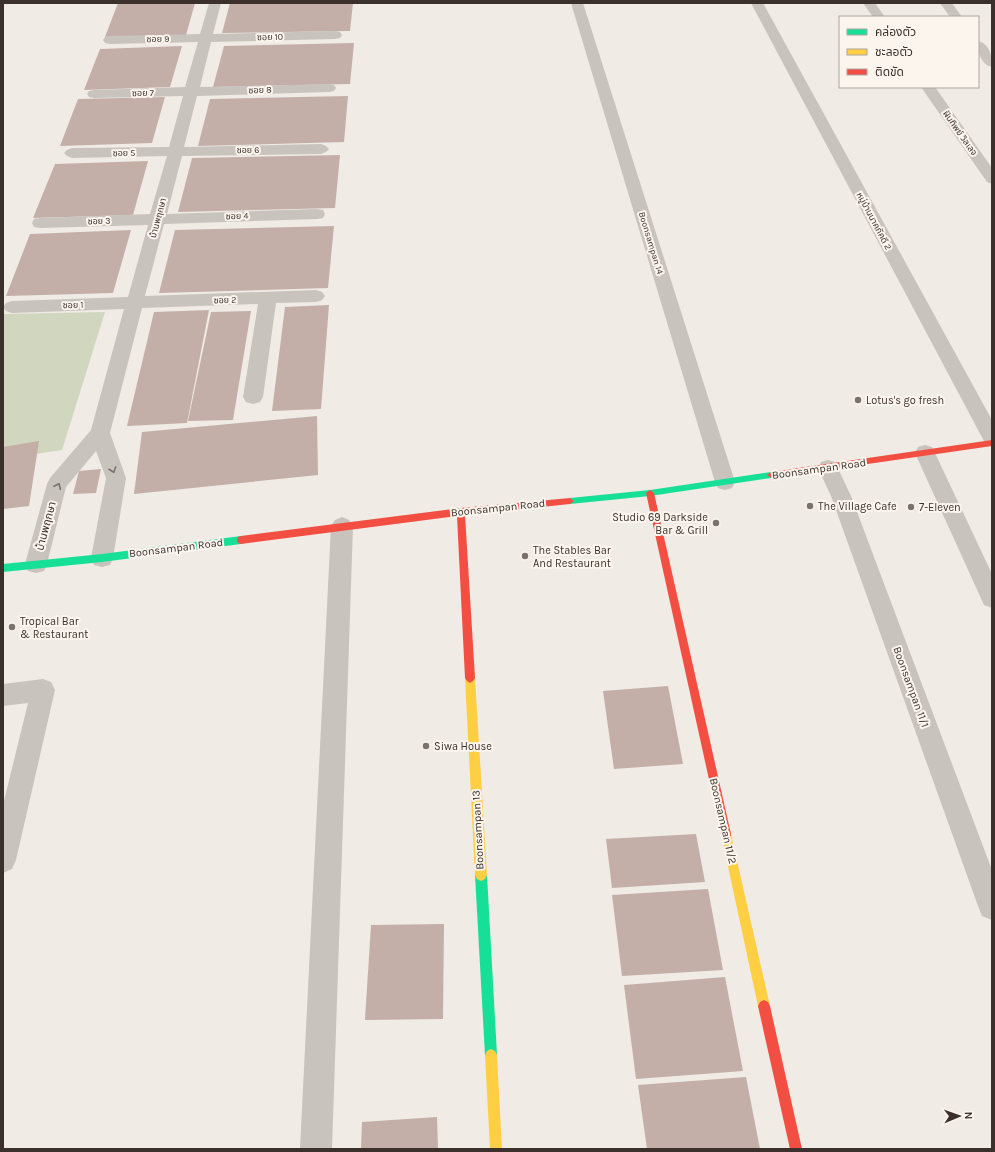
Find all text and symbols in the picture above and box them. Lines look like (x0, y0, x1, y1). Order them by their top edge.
legend (839, 16, 979, 88)
text: คล่องตัว (875, 25, 916, 39)
street label: ซอย 10 (257, 32, 283, 42)
street label: ซอย 9 (146, 34, 170, 44)
text: ชะลอตัว (875, 45, 913, 59)
text: ติดขัด (875, 65, 904, 79)
street label: ซอย 8 (248, 85, 272, 95)
street label: ซอย 7 (132, 88, 155, 98)
street label: ฝันทิพย์ วิลเลจ (941, 109, 979, 158)
street label: ซอย 6 (237, 145, 259, 155)
street label: ซอย 5 (113, 148, 135, 158)
street label: หมู่บ้านนาคภัคดี 2 (854, 190, 893, 252)
street label: บ้านพฤกษา (148, 197, 168, 239)
street label: ซอย 4 (225, 211, 249, 221)
street label: Boonsampan 14 (637, 211, 665, 275)
street label: ซอย 3 (87, 216, 111, 226)
street label: ซอย 2 (213, 295, 237, 305)
street label: ซอย 1 (63, 300, 84, 310)
place label: Lotus's go fresh (866, 394, 944, 407)
marker: Lotus's go fresh (853, 395, 863, 405)
street label: Boonsampan Road (771, 456, 867, 482)
one-way arrow (108, 466, 117, 473)
one-way arrow (53, 483, 61, 490)
street label: Boonsampan Road (450, 497, 546, 519)
street label: บ้านพฤกษา (33, 500, 59, 552)
place label: The Village Cafe (818, 500, 897, 513)
marker: The Village Cafe (805, 501, 815, 511)
place label: 7-Eleven (919, 501, 961, 514)
marker: 7-Eleven (906, 502, 916, 512)
place label: Studio 69 Darkside Bar & Grill (612, 511, 708, 537)
marker: Studio 69 Darkside Bar & Grill (711, 518, 721, 528)
street label: Boonsampan Road (128, 536, 224, 560)
place label: The Stables Bar And Restaurant (533, 544, 611, 570)
marker: The Stables Bar And Restaurant (520, 551, 530, 561)
place label: Tropical Bar & Restaurant (20, 615, 89, 641)
marker: Tropical Bar & Restaurant (7, 622, 17, 632)
street label: Boonsampan 11/1 (890, 645, 932, 729)
place label: Siwa House (434, 740, 492, 753)
marker: Siwa House (421, 741, 431, 751)
street label: Boonsampan 11/2 (707, 777, 739, 865)
street label: Boonsampan 13 (469, 790, 487, 870)
north arrow (939, 1096, 979, 1136)
text: N (962, 1111, 975, 1120)

